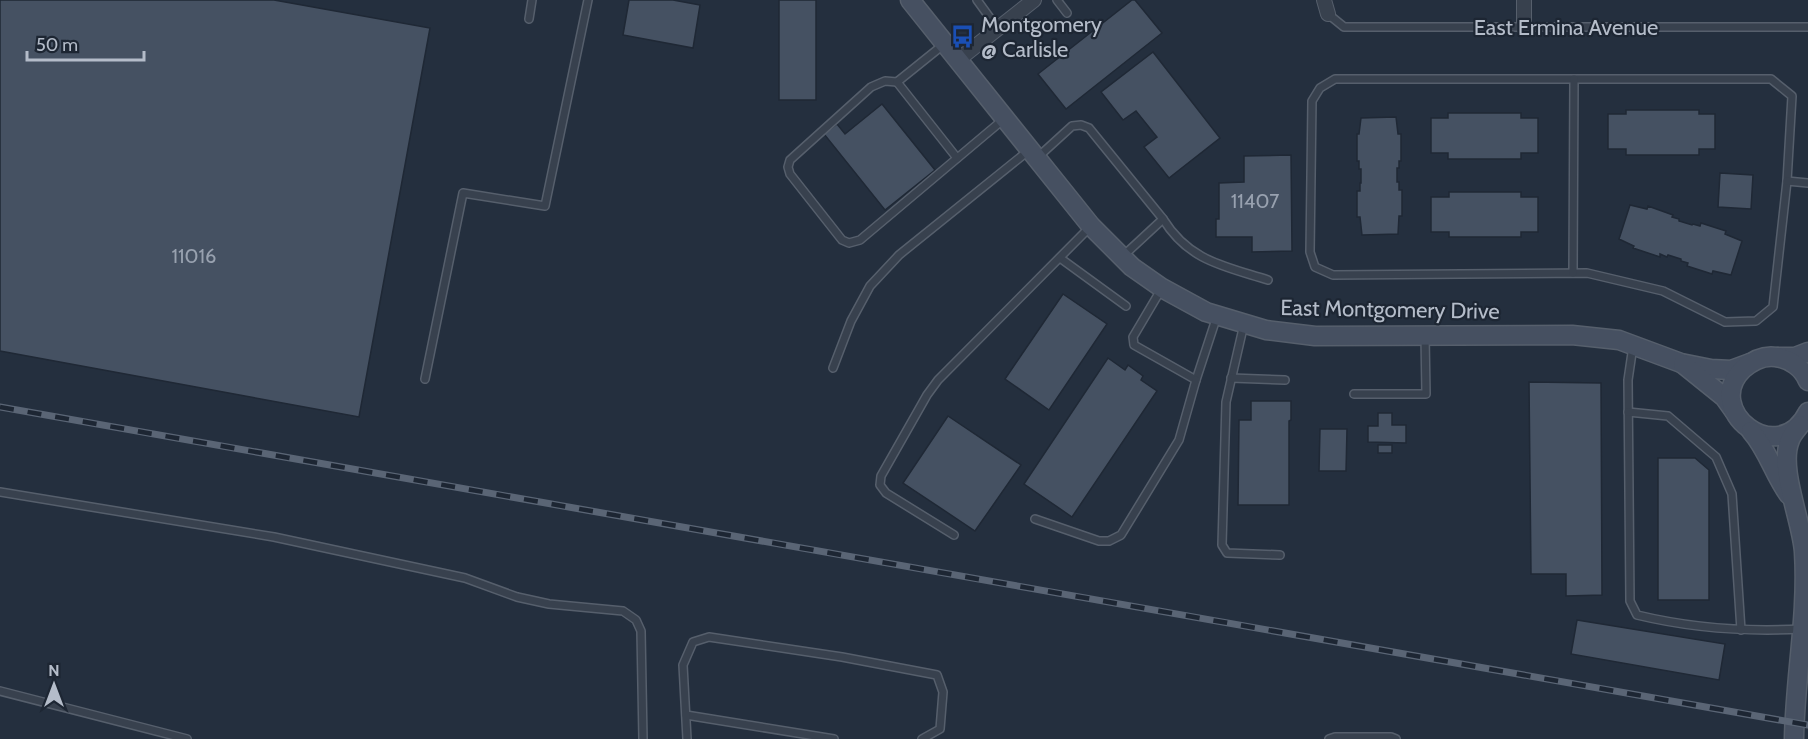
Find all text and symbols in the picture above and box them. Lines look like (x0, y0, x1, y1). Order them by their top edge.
place label: Montgomery @ Carlisle (981, 11, 1102, 63)
street label: East Ermina Avenue (1474, 14, 1658, 41)
scale bar (27, 24, 144, 62)
bus stop icon: Montgomery @ Carlisle (950, 24, 976, 50)
text: 50 m (36, 34, 78, 56)
house number: 11407 (1231, 189, 1279, 213)
house number: 11016 (172, 244, 216, 268)
street label: East Montgomery Drive (1280, 294, 1500, 325)
north arrow (24, 655, 84, 715)
text: N (48, 661, 60, 680)

